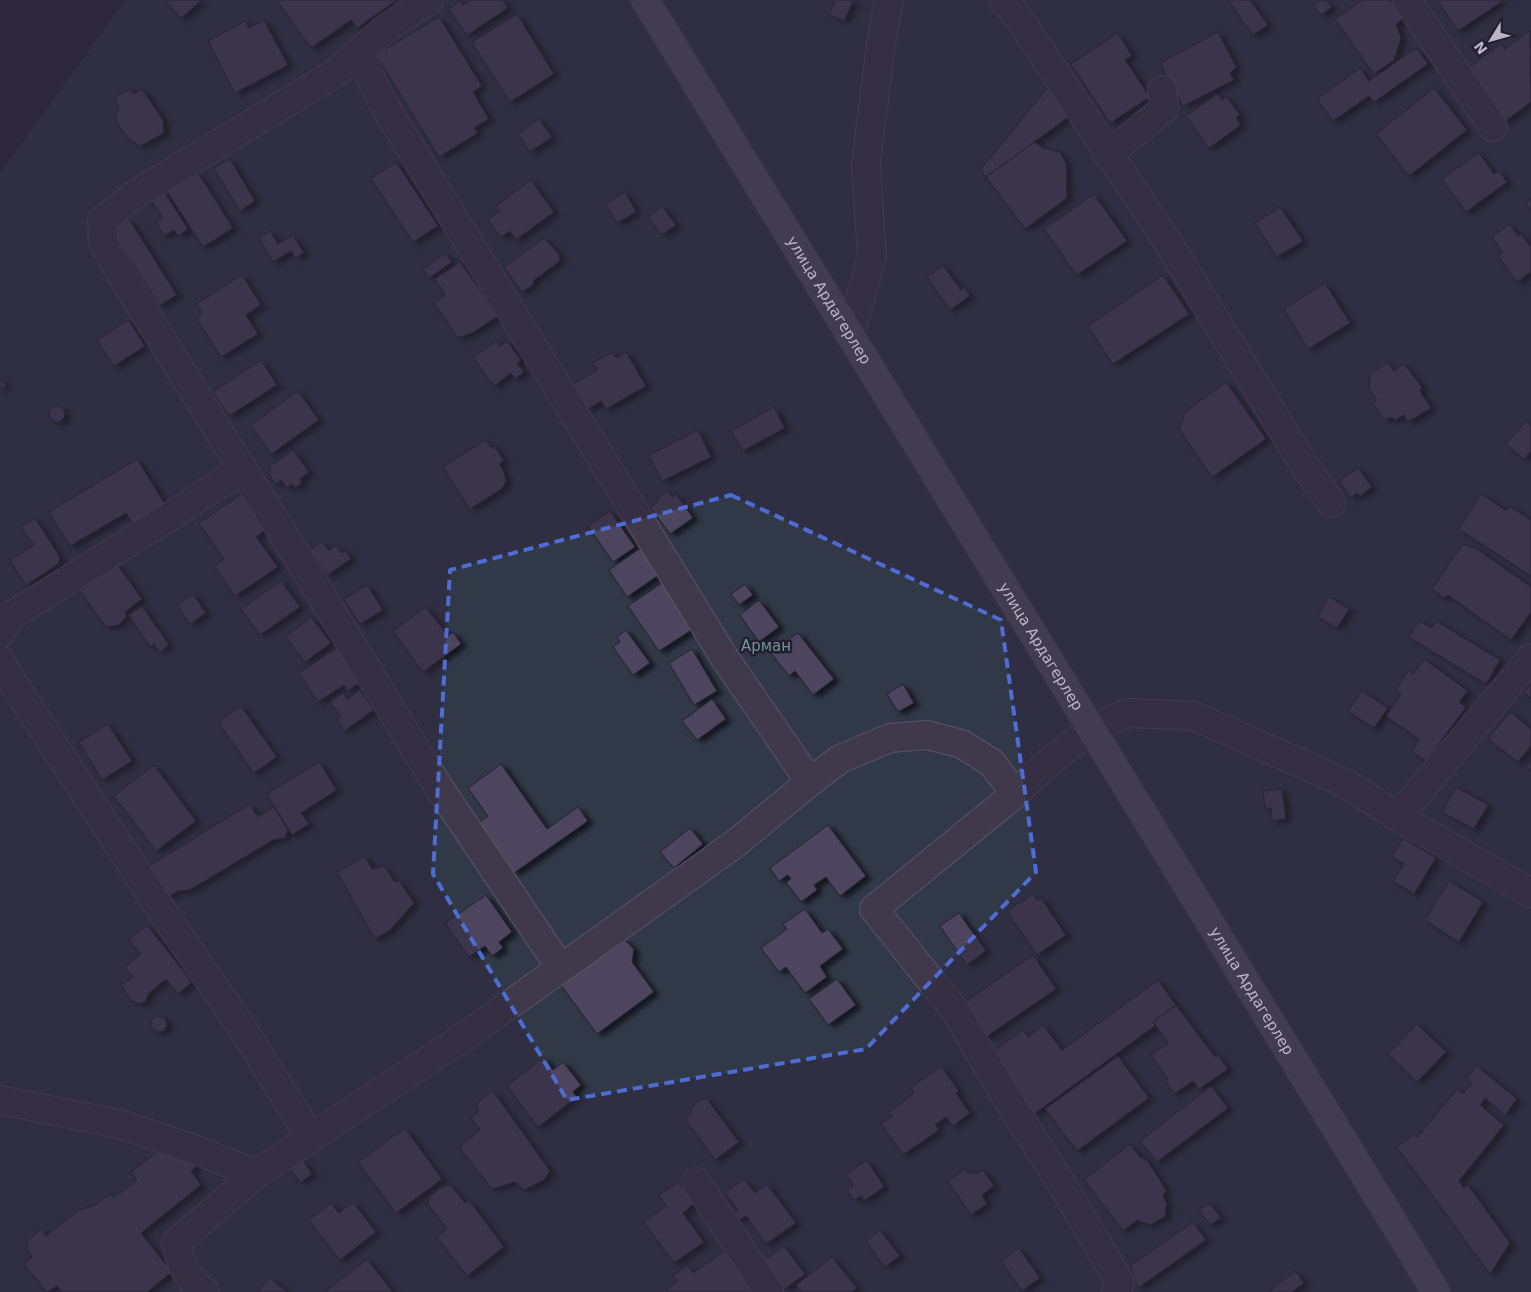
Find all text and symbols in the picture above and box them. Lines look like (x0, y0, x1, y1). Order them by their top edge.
north arrow (1466, 15, 1516, 65)
text: N (1471, 38, 1491, 57)
street label: улица Ардагерлер (783, 233, 875, 368)
street label: улица Ардагерлер (995, 579, 1087, 714)
park label: Арман (741, 637, 791, 655)
street label: улица Ардагерлер (1206, 924, 1298, 1058)

